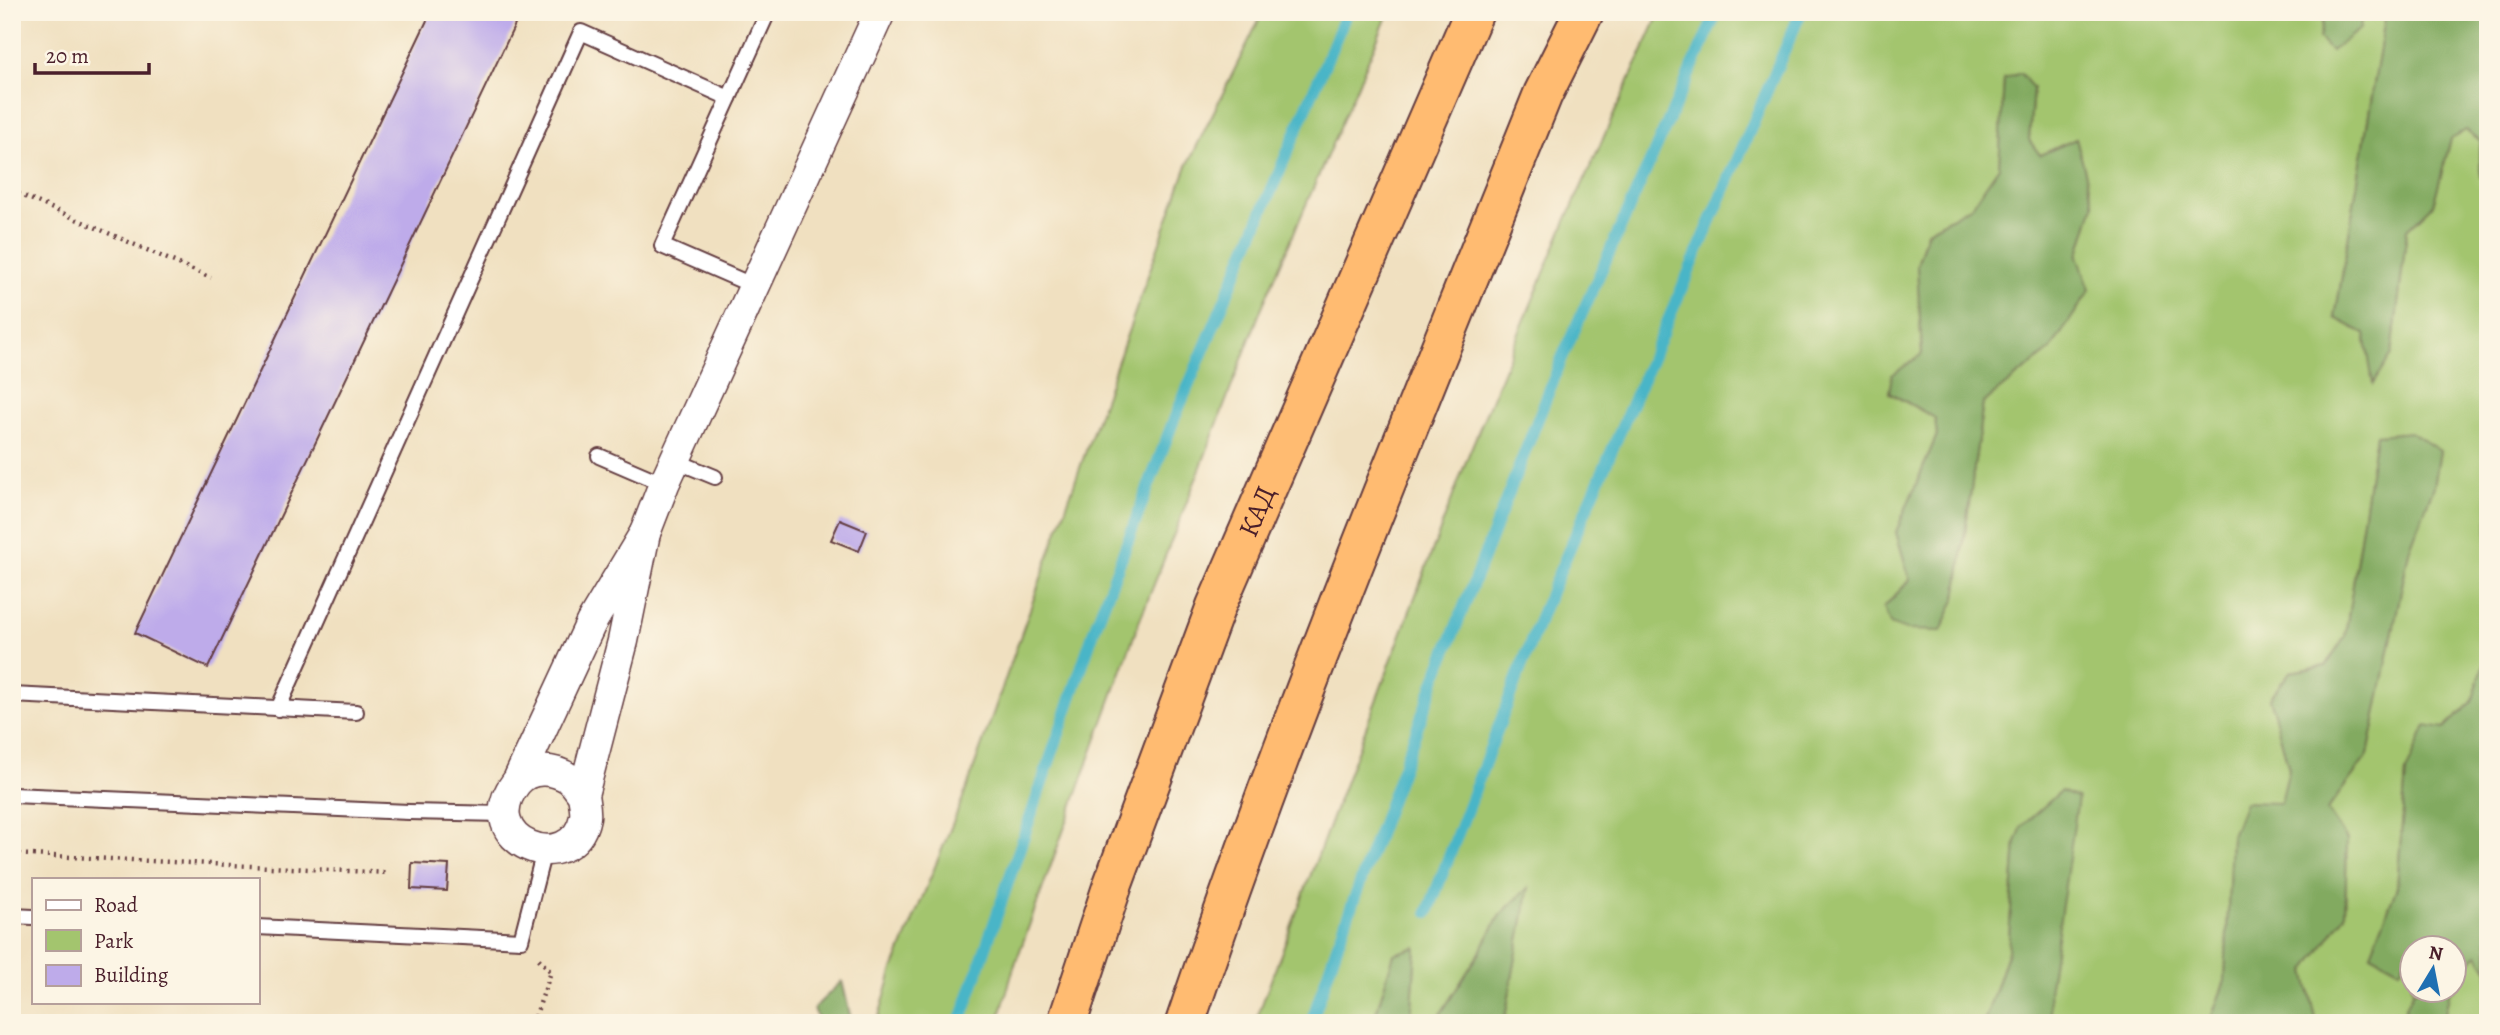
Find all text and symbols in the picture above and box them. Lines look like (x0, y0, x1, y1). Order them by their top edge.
scale bar (35, 32, 149, 76)
text: 20 m (46, 42, 89, 70)
street label: КАД (1229, 480, 1285, 543)
legend (32, 878, 259, 1004)
text: Road (94, 891, 138, 919)
text: Park (94, 927, 134, 955)
north arrow (2398, 934, 2468, 1004)
text: N (2427, 939, 2445, 967)
text: Building (94, 961, 169, 989)

